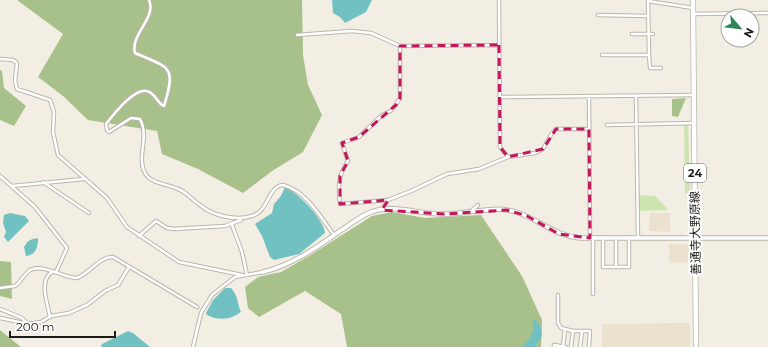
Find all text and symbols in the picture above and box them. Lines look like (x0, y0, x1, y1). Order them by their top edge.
north arrow (720, 8, 760, 48)
text: N (741, 25, 757, 40)
road number: 24 (684, 164, 706, 182)
street label: 善通寺大野原線 (687, 191, 703, 275)
scale bar (10, 313, 115, 339)
text: 200 m (16, 319, 55, 334)

